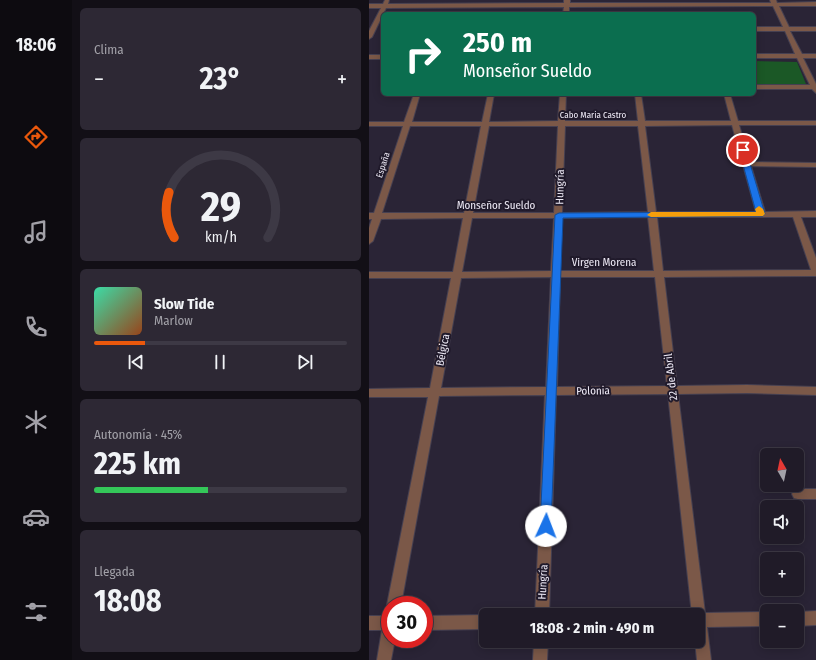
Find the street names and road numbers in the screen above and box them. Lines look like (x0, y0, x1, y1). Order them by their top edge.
street label: Cabo Maria Castro (560, 110, 627, 120)
street label: España (374, 150, 392, 179)
street label: Hungría (553, 169, 567, 205)
street label: Monseñor Sueldo (457, 199, 536, 212)
street label: Virgen Morena (572, 256, 636, 269)
street label: Bélgica (434, 333, 452, 367)
street label: 22 de Abril (662, 353, 680, 401)
street label: Polonia (576, 384, 610, 398)
street label: Hungría (536, 564, 550, 600)

